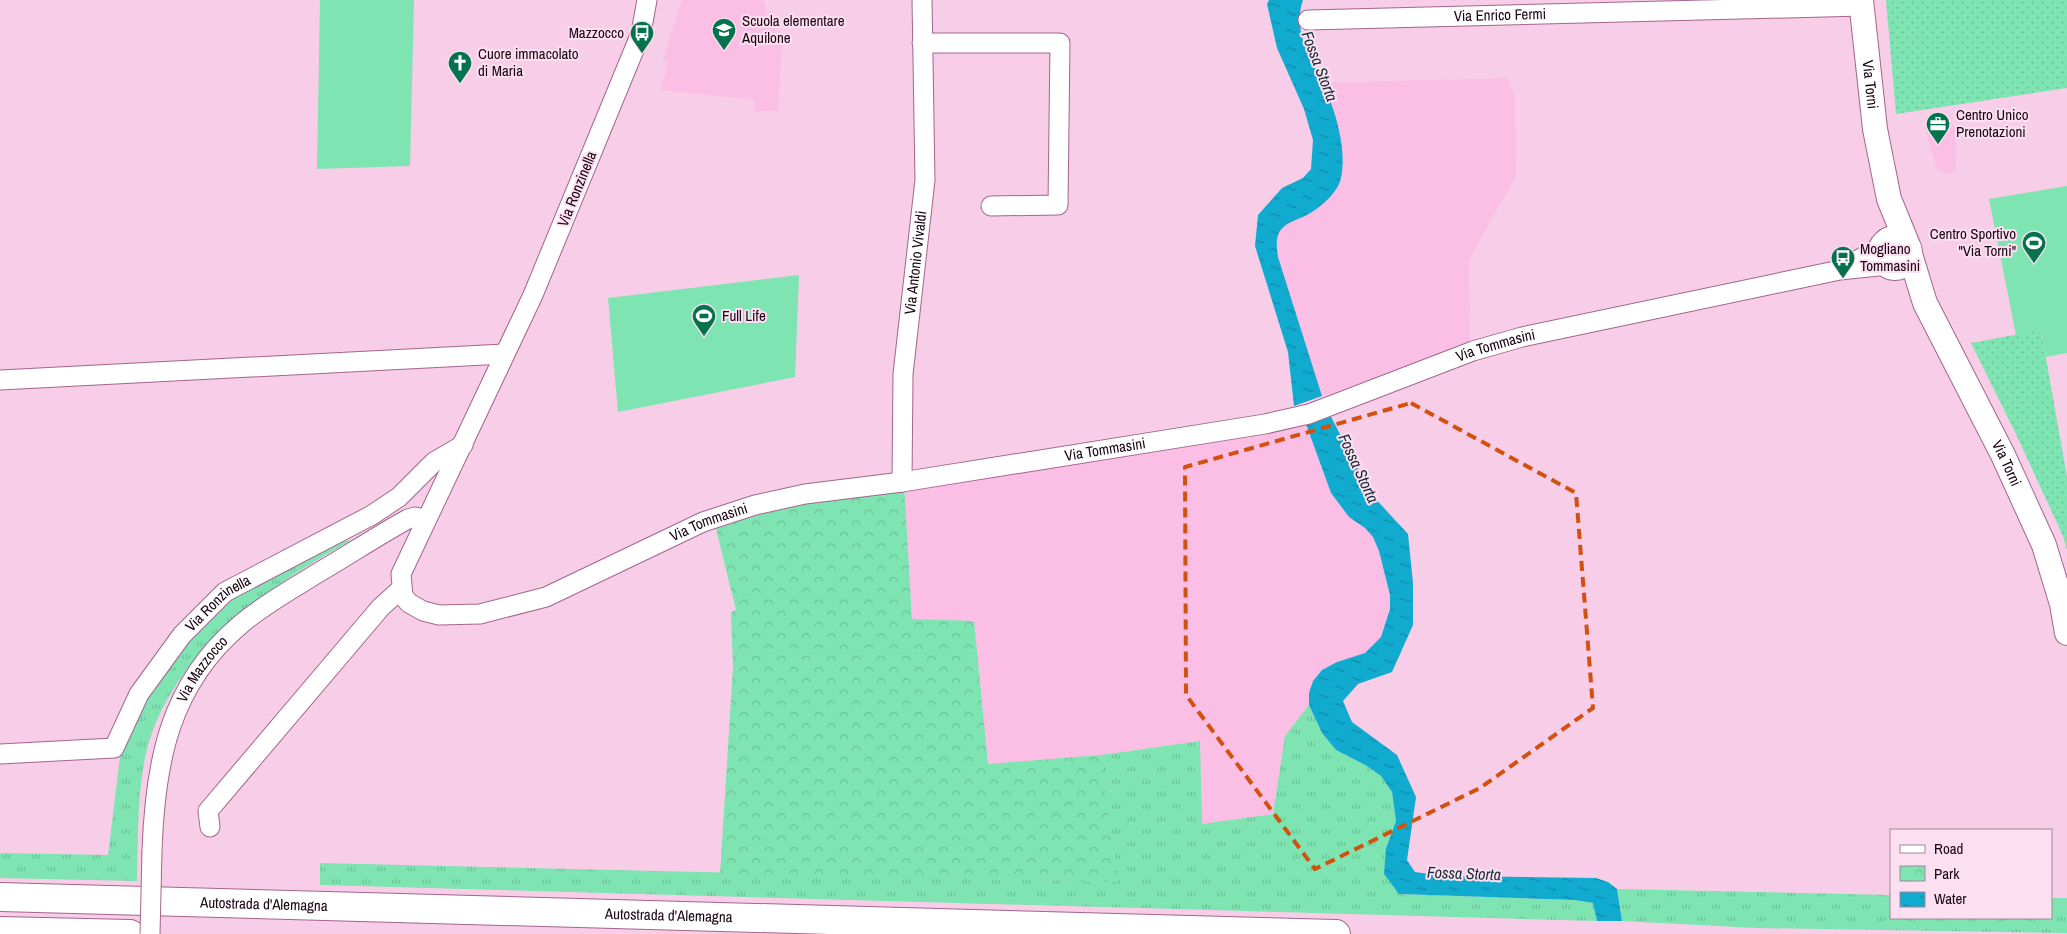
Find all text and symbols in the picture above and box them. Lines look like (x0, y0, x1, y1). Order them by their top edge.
street label: Via Enrico Fermi (1454, 3, 1546, 26)
place label: Scuola elementare Aquilone (741, 10, 845, 48)
school or university icon: Scuola elementare Aquilone (711, 17, 737, 51)
bus stop icon: Mazzocco (629, 20, 655, 54)
place label: Mazzocco (569, 22, 624, 43)
water label: Fossa Storta (1296, 28, 1344, 104)
place label: Cuore immacolato di Maria (478, 43, 579, 81)
church icon: Cuore immacolato di Maria (447, 50, 473, 84)
street label: Via Torni (1858, 59, 1884, 110)
place label: Centro Unico Prenotazioni (1956, 104, 2029, 142)
office icon: Centro Unico Prenotazioni (1925, 111, 1951, 145)
street label: Via Ronzinella (552, 148, 601, 230)
street label: Via Antonio Vivaldi (899, 210, 931, 316)
place label: Centro Sportivo "Via Torni" (1930, 223, 2016, 261)
sports icon: Centro Sportivo "Via Torni" (2021, 230, 2047, 264)
place label: Mogliano Tommasini (1860, 238, 1920, 276)
bus stop icon: Mogliano Tommasini (1830, 245, 1856, 279)
sports icon: Full Life (691, 303, 717, 337)
place label: Full Life (722, 305, 766, 326)
street label: Via Tommasini (1453, 324, 1537, 367)
water label: Fossa Storta (1333, 430, 1385, 506)
street label: Via Tommasini (1063, 432, 1147, 466)
street label: Via Torni (1987, 436, 2027, 489)
street label: Via Tommasini (666, 497, 750, 546)
street label: Via Ronzinella (180, 569, 254, 636)
street label: Via Mazzocco (171, 631, 232, 706)
legend (1890, 829, 2052, 919)
text: Road (1934, 838, 1963, 859)
water label: Fossa Storta (1427, 861, 1501, 885)
text: Park (1934, 863, 1960, 884)
text: Water (1934, 888, 1966, 909)
street label: Autostrada d'Alemagna (199, 892, 328, 916)
street label: Autostrada d'Alemagna (604, 903, 733, 927)

